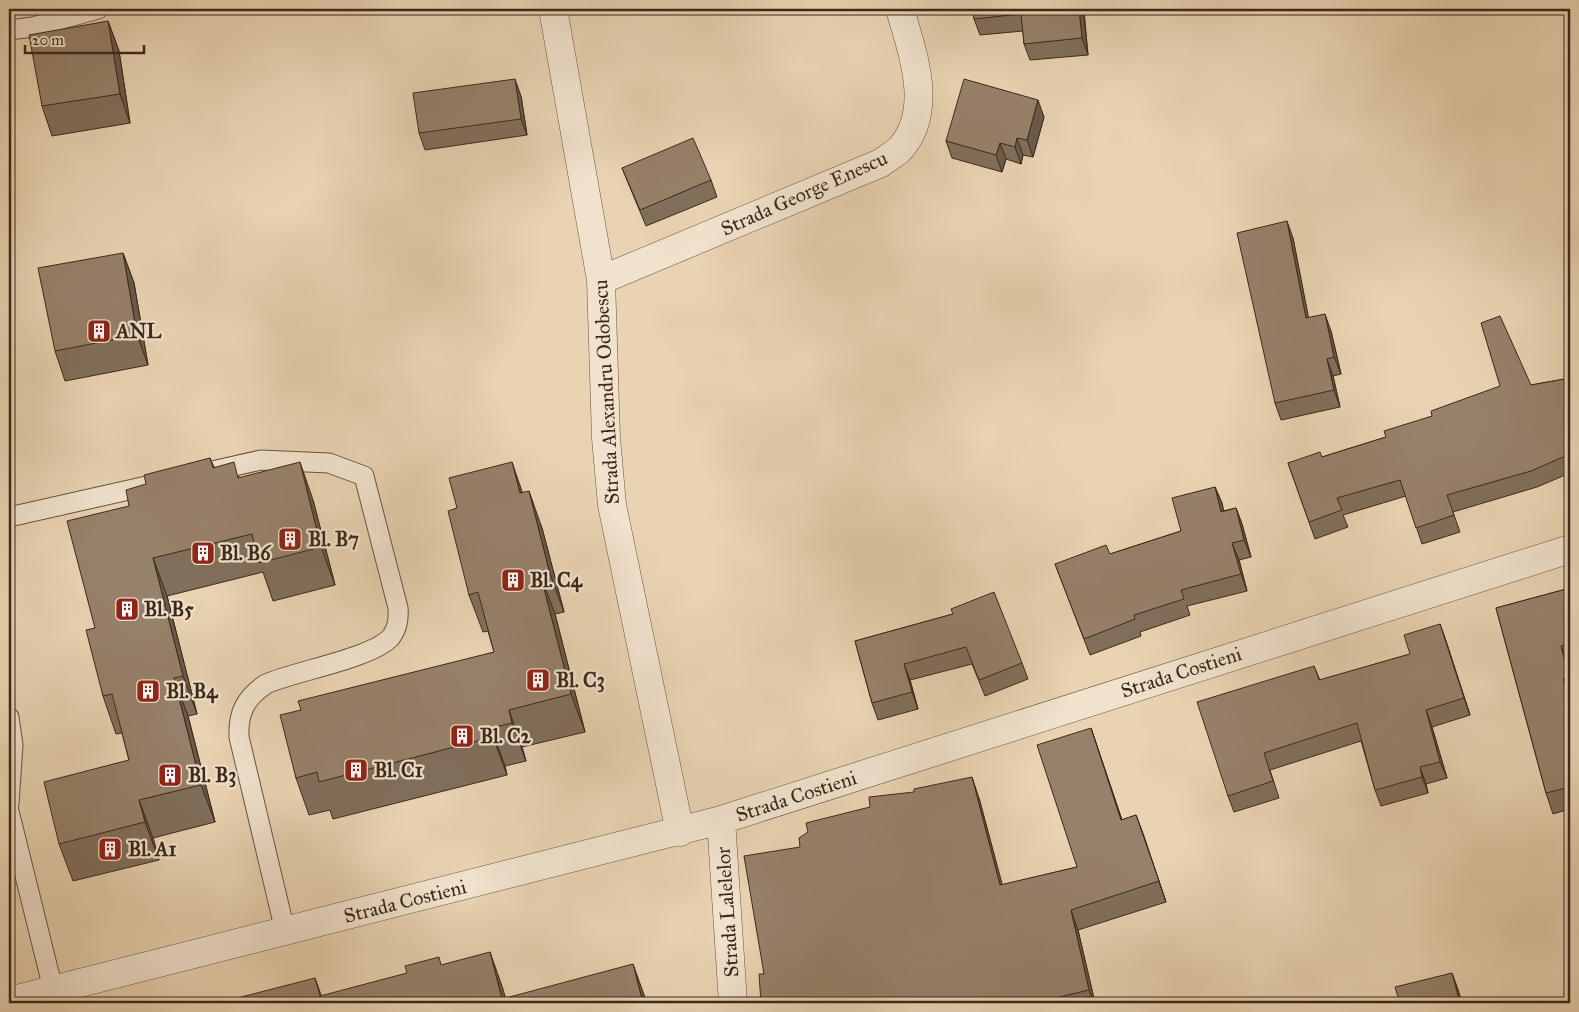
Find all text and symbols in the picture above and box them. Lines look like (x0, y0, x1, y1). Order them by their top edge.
scale bar (25, 22, 144, 54)
text: 20 m (32, 31, 64, 49)
street label: Strada George Enescu (717, 145, 892, 241)
street label: Strada Alexandru Odobescu (588, 279, 624, 505)
building icon: ANL (86, 318, 112, 344)
place label: ANL (114, 319, 161, 343)
building icon: Bl. B7 (277, 526, 303, 552)
place label: Bl. B7 (308, 527, 359, 551)
building icon: Bl. B6 (190, 540, 216, 566)
place label: Bl. B6 (220, 541, 272, 565)
building icon: Bl. C4 (500, 567, 526, 593)
place label: Bl. C4 (530, 568, 583, 593)
building icon: Bl. B5 (114, 596, 140, 622)
place label: Bl. B5 (144, 597, 194, 621)
street label: Strada Costieni (1118, 641, 1245, 703)
building icon: Bl. C3 (525, 667, 551, 693)
place label: Bl. C3 (556, 668, 605, 693)
building icon: Bl. B4 (135, 678, 161, 704)
place label: Bl. B4 (166, 679, 218, 704)
building icon: Bl. C2 (449, 723, 475, 749)
place label: Bl. C2 (480, 724, 532, 748)
building icon: Bl. C1 (343, 757, 369, 783)
place label: Bl. C1 (374, 758, 423, 782)
building icon: Bl. B3 (157, 762, 183, 788)
place label: Bl. B3 (188, 763, 236, 788)
street label: Strada Costieni (733, 765, 860, 827)
building icon: Bl. A1 (97, 836, 123, 862)
place label: Bl. A1 (128, 837, 177, 861)
street label: Strada Lalelelor (710, 845, 744, 978)
street label: Strada Costieni (341, 874, 469, 928)

